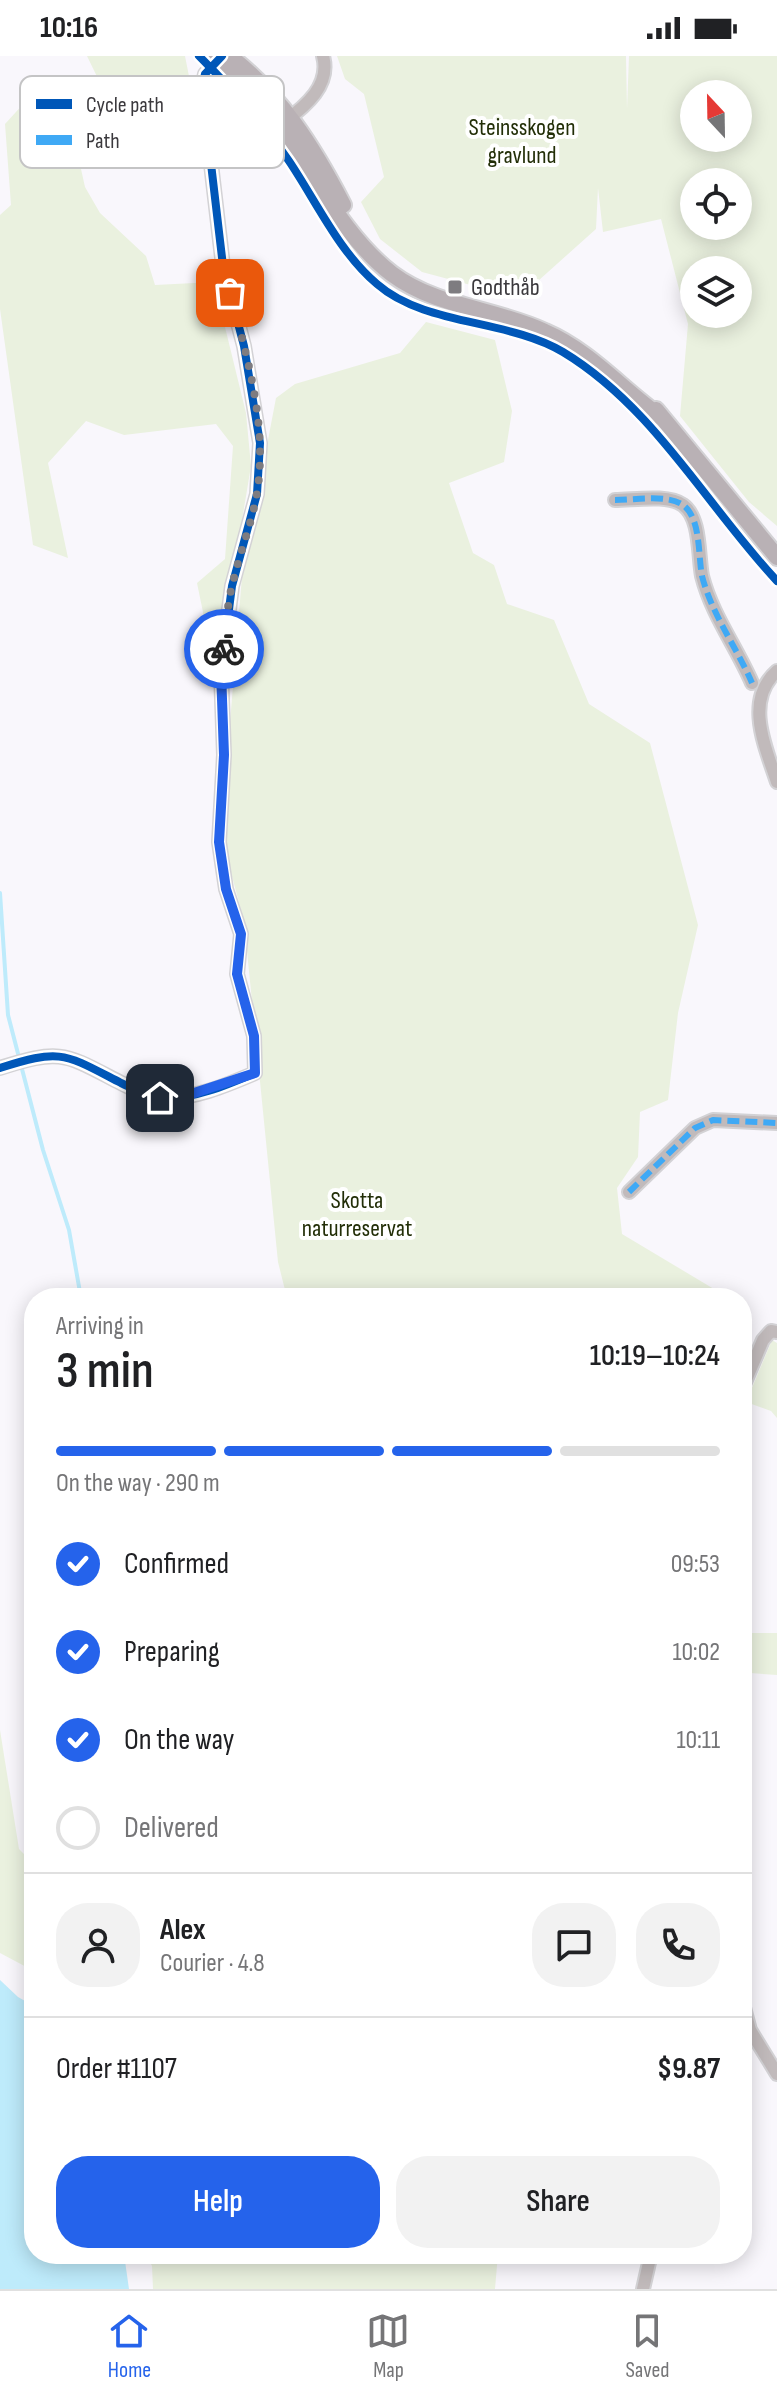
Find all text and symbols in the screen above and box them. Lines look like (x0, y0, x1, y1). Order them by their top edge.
text: 10:16 (40, 10, 98, 46)
legend (20, 76, 284, 168)
north arrow (680, 80, 752, 152)
map controls (680, 80, 752, 328)
text: Cycle path (86, 92, 164, 119)
park label: Steinsskogen gravlund (469, 113, 575, 170)
text: Path (86, 128, 120, 155)
button: locate (680, 168, 752, 240)
button: layers (680, 256, 752, 328)
pin (196, 259, 264, 327)
icon: bag (208, 271, 252, 315)
place label: Godthåb (471, 273, 540, 302)
marker: Godthåb (446, 278, 464, 296)
courier (184, 609, 264, 689)
icon: bike (202, 627, 246, 671)
pin (126, 1064, 194, 1132)
icon: home (138, 1076, 182, 1120)
park label: Skotta naturreservat (302, 1186, 412, 1243)
text: Arriving in (56, 1311, 144, 1342)
text: 10:19–10:24 (590, 1338, 720, 1374)
text: 3 min (56, 1340, 154, 1403)
text: On the way · 290 m (56, 1468, 220, 1499)
icon: check (56, 1542, 100, 1586)
text: Confirmed (124, 1546, 229, 1582)
text: 09:53 (671, 1549, 720, 1580)
icon: check (56, 1630, 100, 1674)
text: Preparing (124, 1634, 220, 1670)
text: 10:02 (672, 1637, 720, 1668)
icon: check (56, 1718, 100, 1762)
text: On the way (124, 1722, 234, 1758)
text: 10:11 (677, 1725, 720, 1756)
text: Delivered (124, 1810, 219, 1846)
button: person (56, 1903, 140, 1987)
button: chat (532, 1903, 616, 1987)
button: phone (636, 1903, 720, 1987)
text: Alex (160, 1912, 206, 1948)
text: Courier · 4.8 (160, 1948, 265, 1979)
text: Order #1107 (56, 2051, 177, 2087)
text: $9.87 (657, 2051, 720, 2087)
button: Help (56, 2156, 380, 2248)
button: Share (396, 2156, 720, 2248)
tab: Home (107, 2309, 151, 2384)
tab: Map (366, 2309, 410, 2384)
tab: Saved (625, 2309, 670, 2384)

